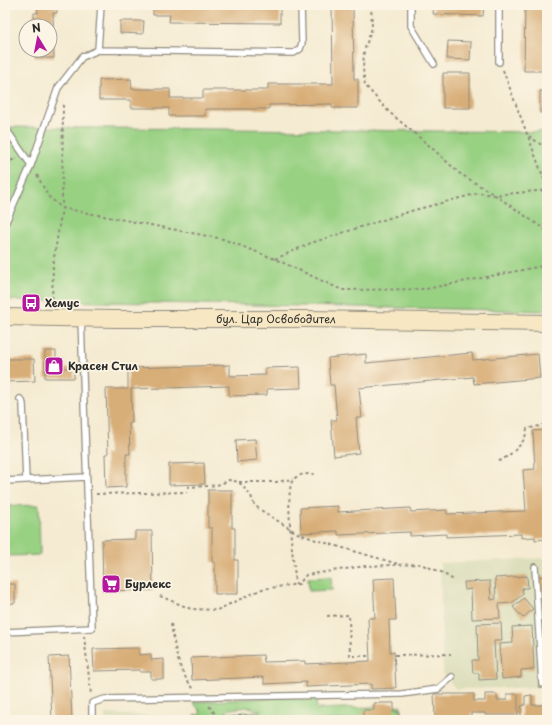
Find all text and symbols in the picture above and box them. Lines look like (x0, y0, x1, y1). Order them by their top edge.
north arrow (18, 18, 58, 58)
text: N (30, 18, 42, 37)
bus stop icon: Хемус (20, 292, 42, 314)
place label: Хемус (45, 294, 79, 311)
street label: бул. Цар Освободител (216, 310, 336, 327)
shop icon: Красен Стил (43, 355, 65, 377)
place label: Красен Стил (68, 357, 138, 374)
supermarket icon: Бурлекс (100, 573, 122, 595)
place label: Бурлекс (125, 575, 171, 592)

